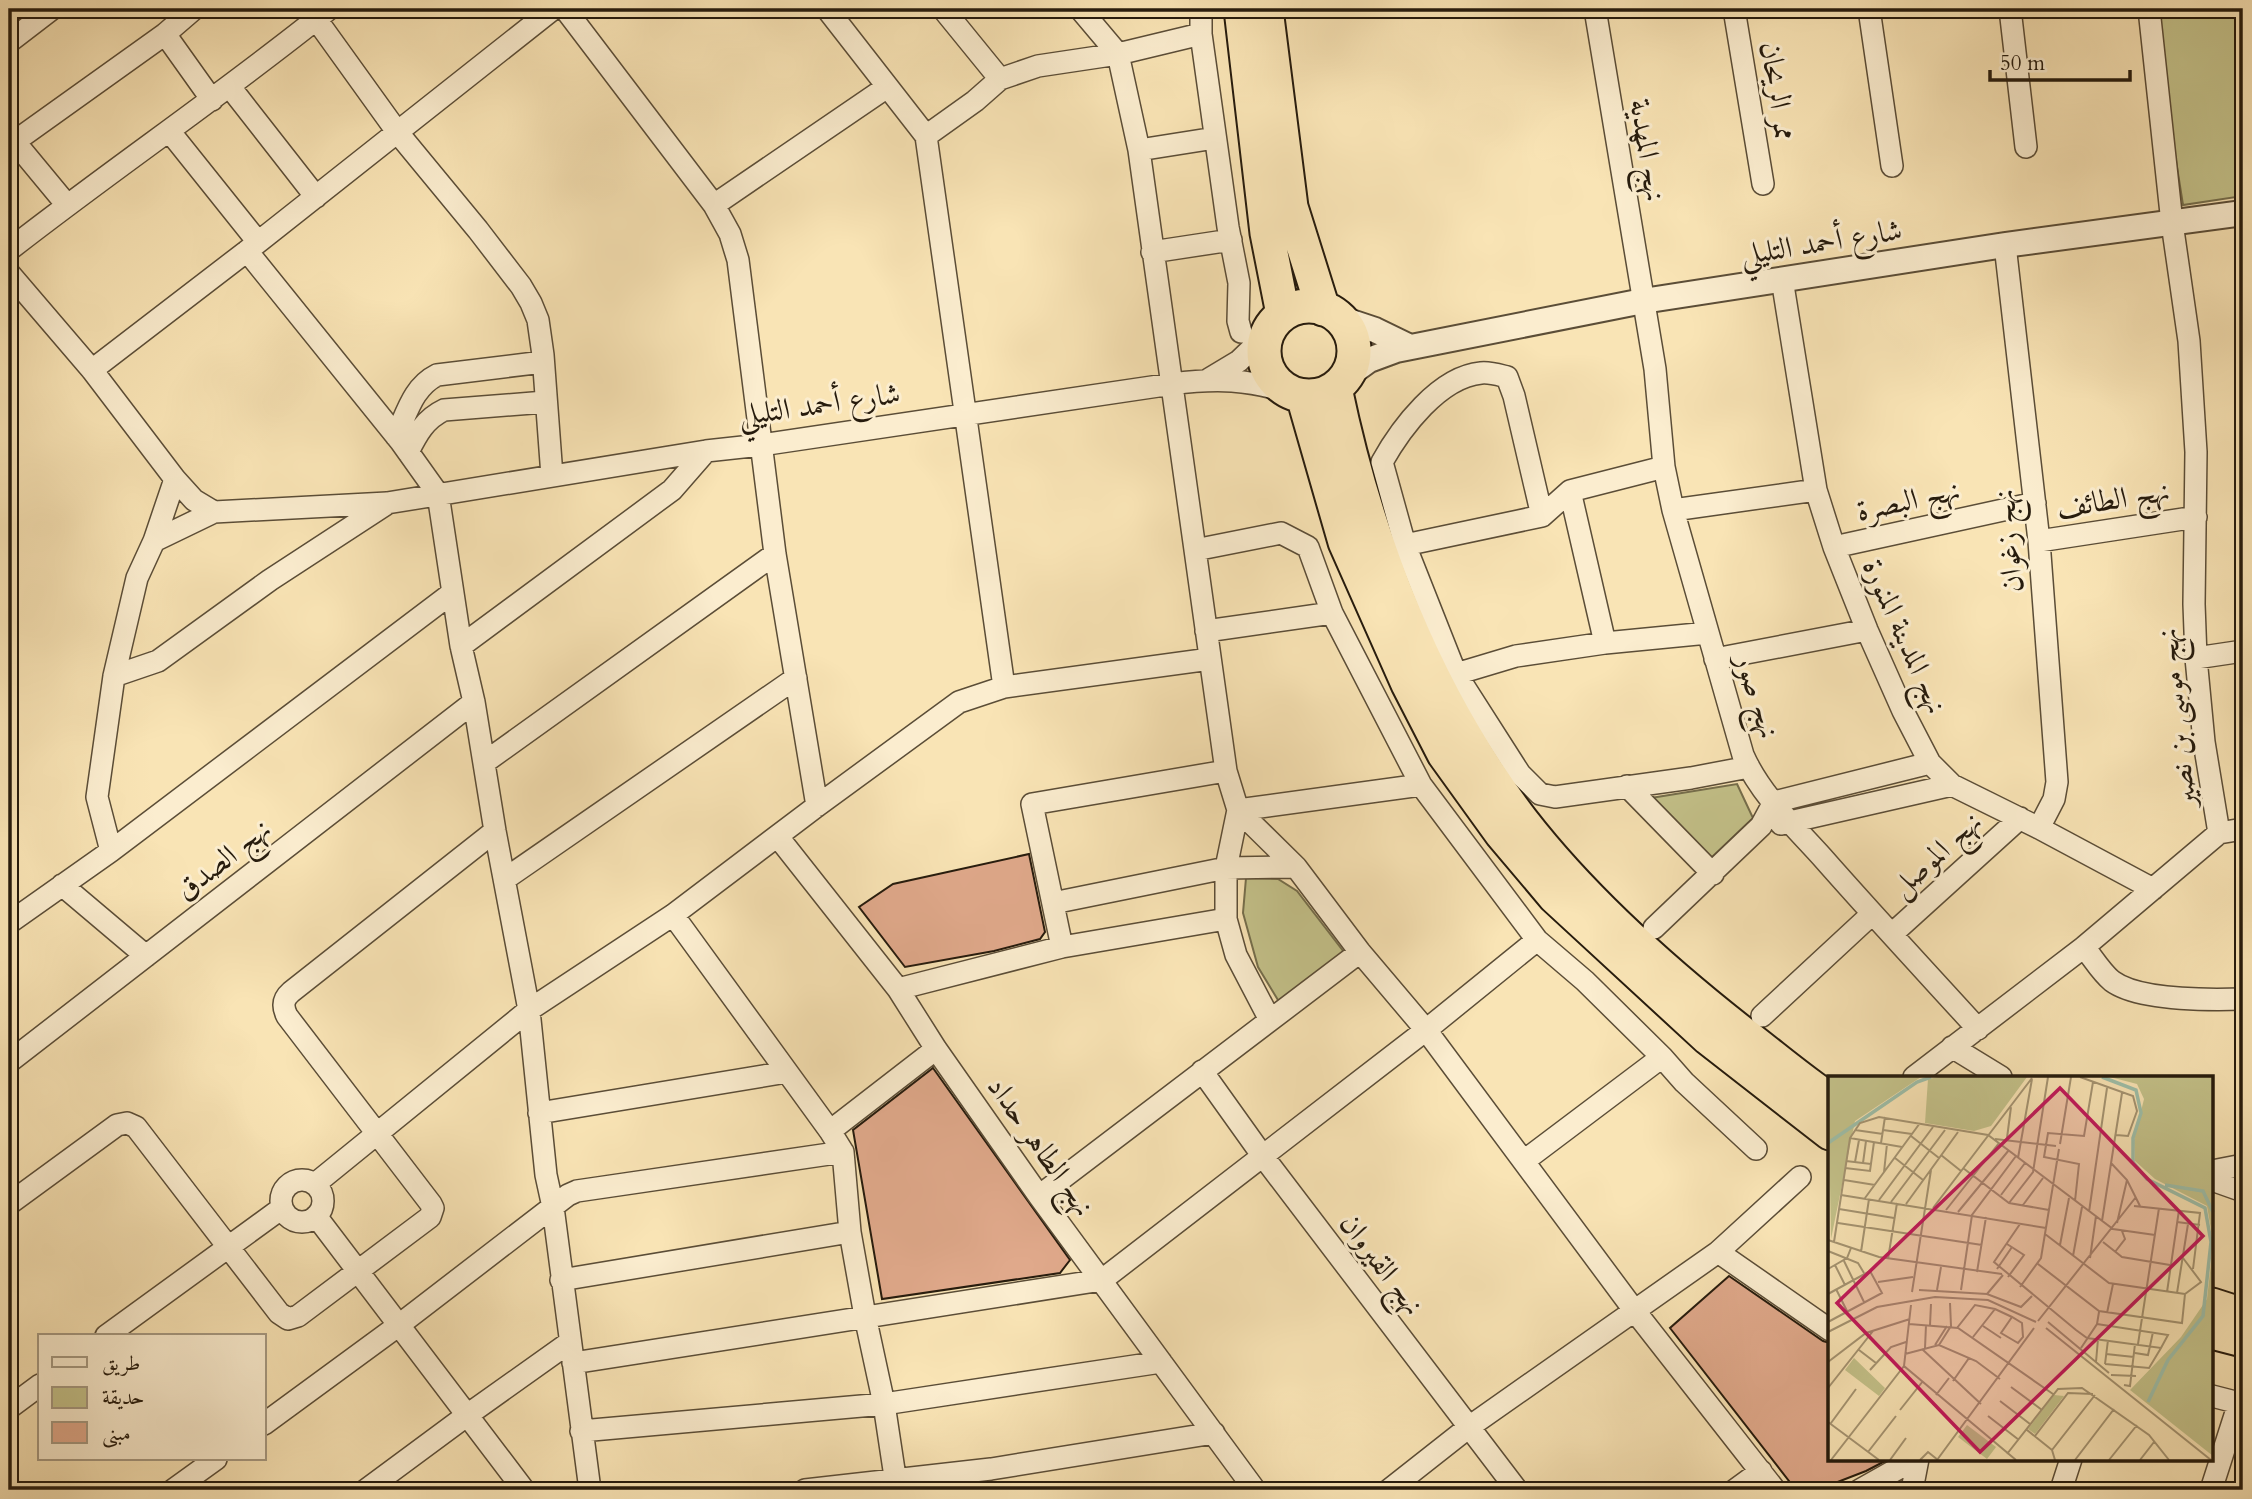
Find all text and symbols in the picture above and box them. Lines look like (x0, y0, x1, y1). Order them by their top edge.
scale bar (1990, 38, 2130, 82)
street label: ممر الريحان (1749, 39, 1806, 143)
text: 50 m (2000, 49, 2045, 78)
street label: نهج المهدية (1613, 96, 1676, 205)
street label: شارع أحمد التليلي (1737, 208, 1906, 283)
street label: شارع أحمد التليلي (735, 372, 904, 444)
street label: نهج البصرة (1852, 470, 1965, 537)
street label: نهج الطائف (2053, 470, 2174, 535)
street label: نهج زغوان (1984, 487, 2039, 594)
street label: نهج المدينة المنورة (1847, 552, 1957, 723)
street label: نهج موسى بن نصير (2147, 626, 2213, 812)
street label: نهج صور (1719, 646, 1790, 745)
street label: نهج الموصل (1881, 802, 1995, 911)
street label: نهج الصدق (167, 809, 283, 915)
street label: نهج الطاهر حداد (972, 1068, 1104, 1228)
inset map (1828, 1076, 2214, 1460)
street label: نهج القيروان (1325, 1205, 1434, 1328)
legend (38, 1334, 266, 1460)
text: طريق (102, 1349, 140, 1378)
text: حديقة (102, 1383, 145, 1412)
text: مبنى (102, 1419, 131, 1448)

